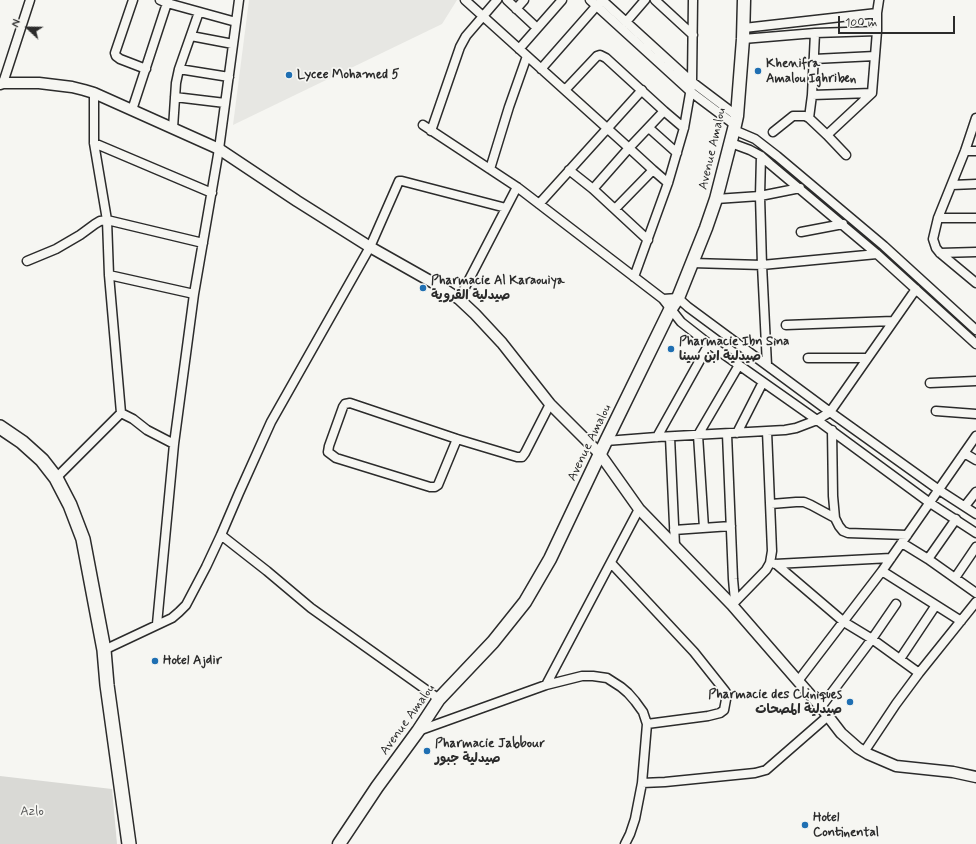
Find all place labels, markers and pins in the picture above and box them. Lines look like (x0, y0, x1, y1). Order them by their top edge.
place label: Khenifra Amalou Ighriben (766, 56, 856, 87)
marker: Khenifra Amalou Ighriben (753, 66, 763, 76)
place label: Lycee Mohamed 5 (297, 67, 399, 83)
marker: Lycee Mohamed 5 (284, 70, 294, 80)
place label: Pharmacie Al Karaouiya صيدلية القروية (431, 273, 565, 304)
marker: Pharmacie Al Karaouiya صيدلية القروية (418, 283, 428, 293)
place label: Pharmacie Ibn Sina صيدلية ابن سينا (679, 334, 789, 365)
marker: Pharmacie Ibn Sina صيدلية ابن سينا (666, 344, 676, 354)
place label: Hotel Ajdir (163, 653, 222, 669)
marker: Hotel Ajdir (150, 656, 160, 666)
place label: Pharmacie des Cliniques صيدلية المصحات (708, 687, 842, 718)
marker: Pharmacie des Cliniques صيدلية المصحات (845, 697, 855, 707)
place label: Pharmacie Jabbour صيدلية جبور (435, 736, 545, 767)
marker: Pharmacie Jabbour صيدلية جبور (422, 746, 432, 756)
place label: Hotel Continental (813, 810, 879, 841)
marker: Hotel Continental (800, 820, 810, 830)

